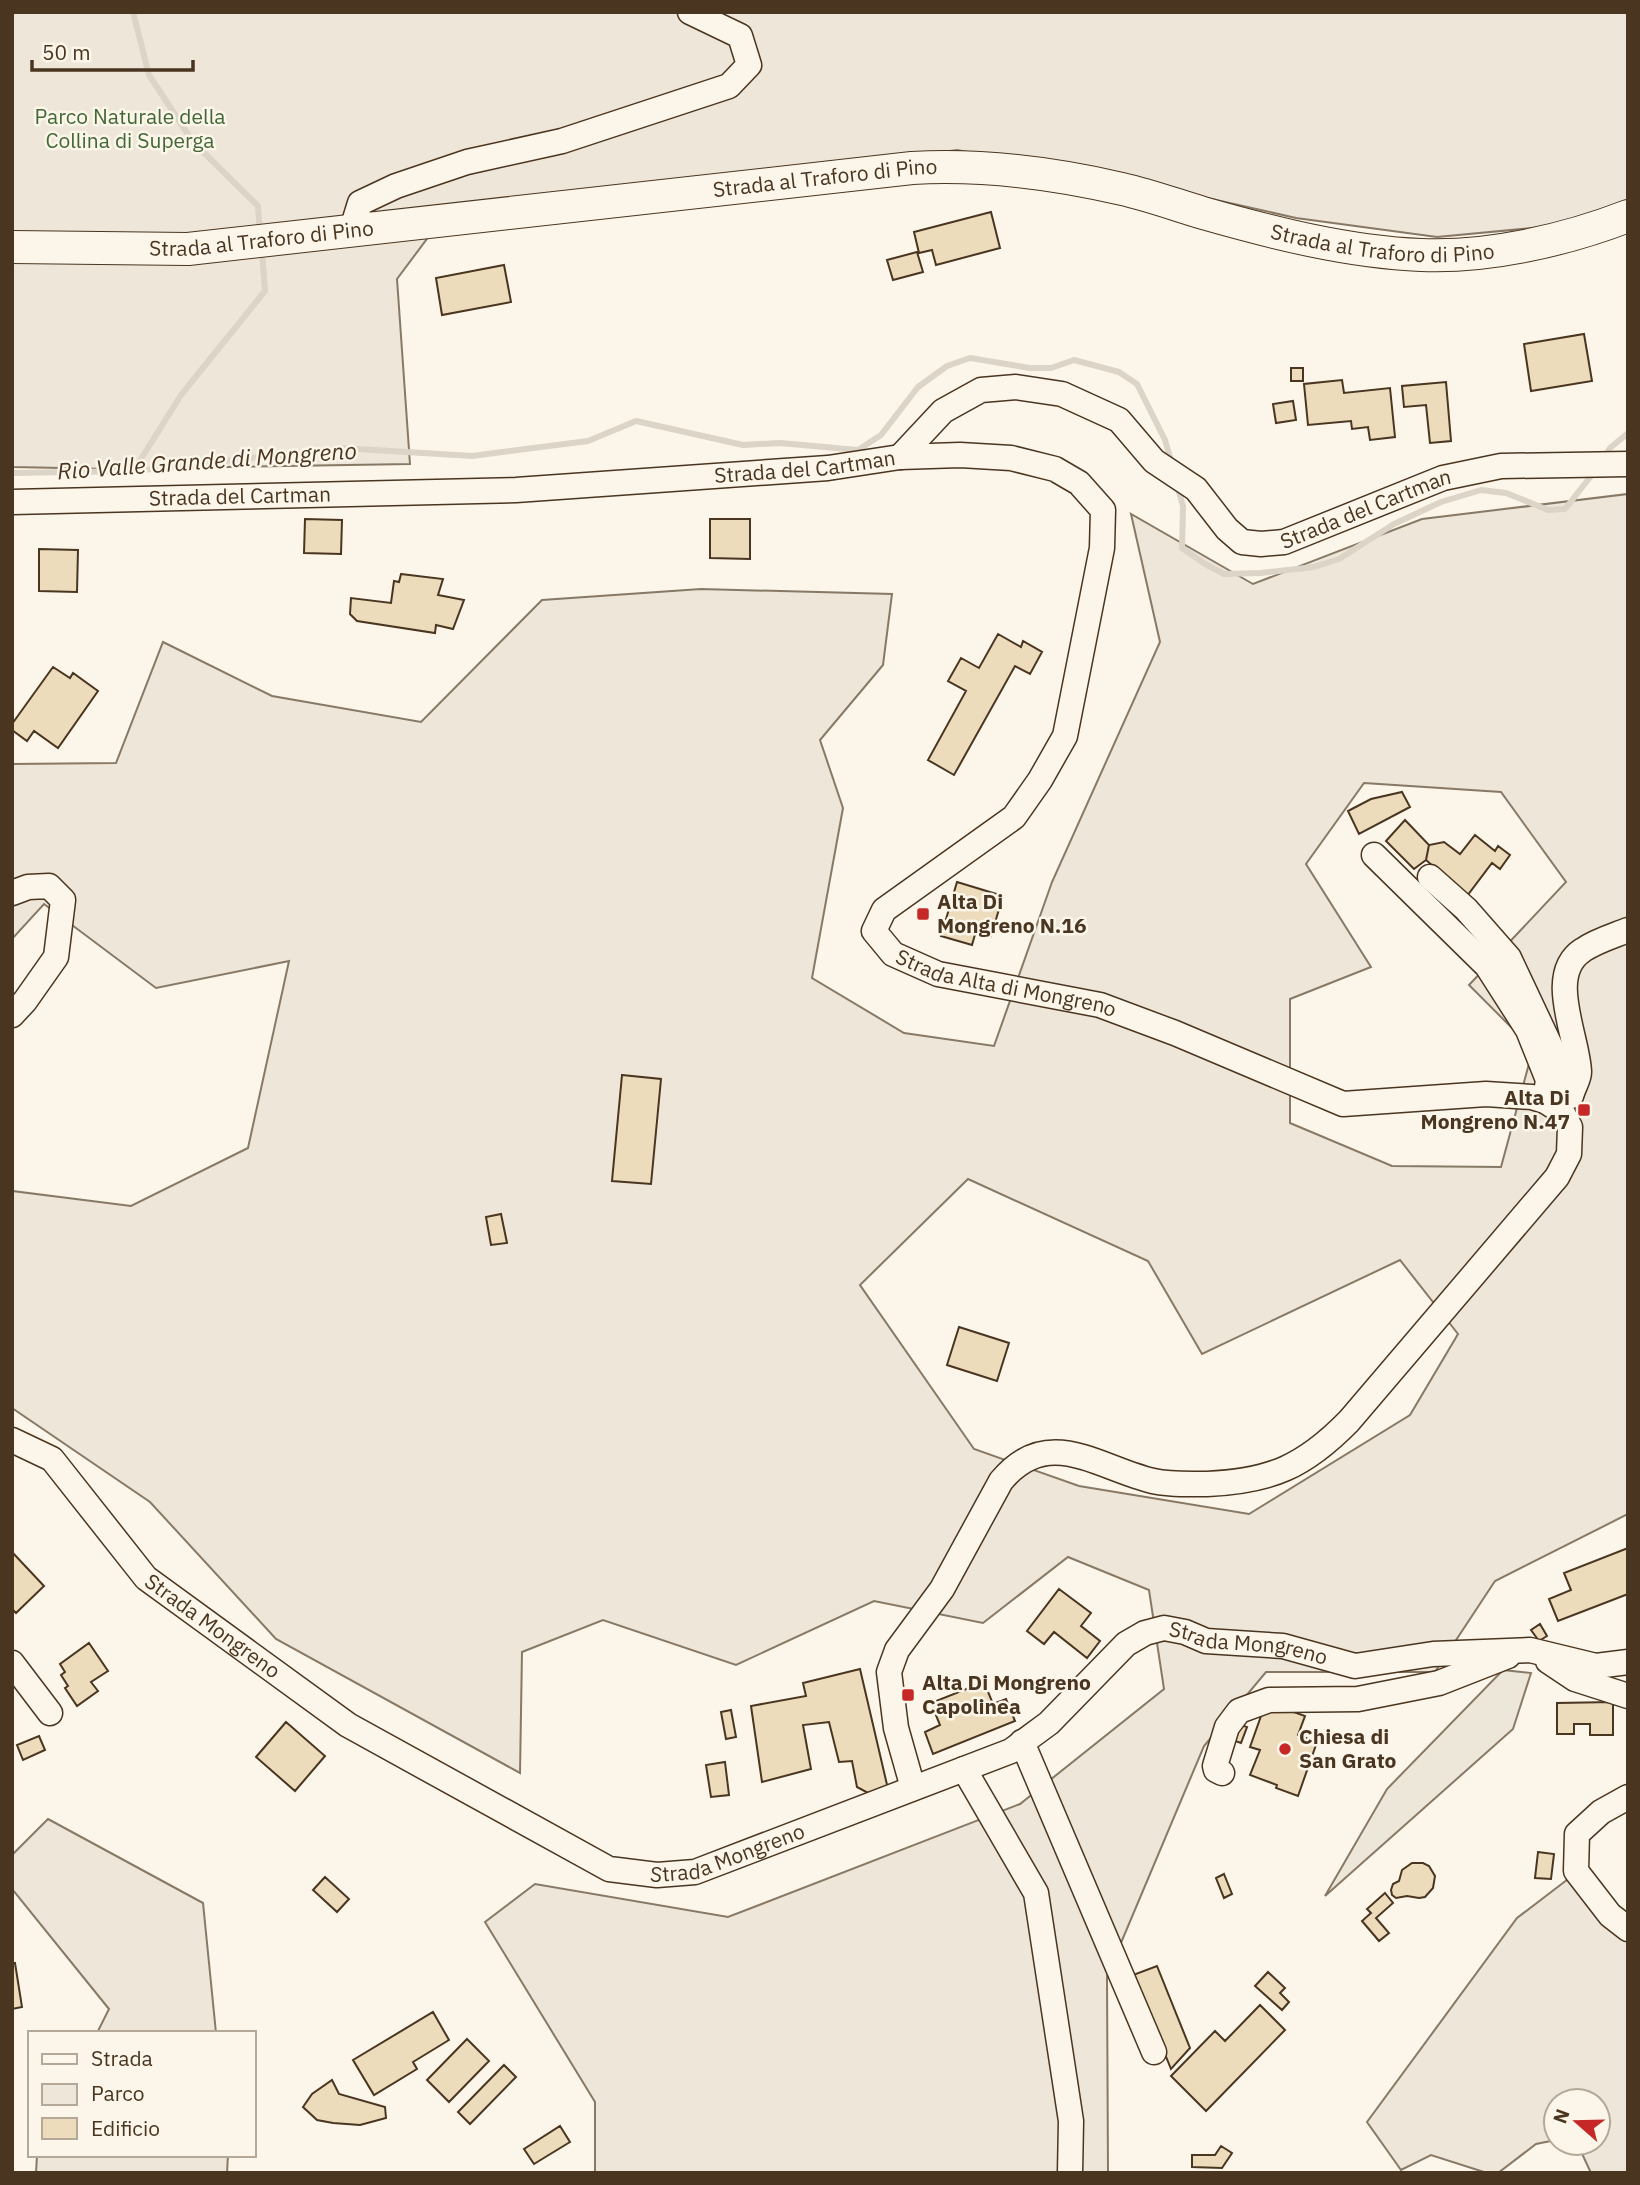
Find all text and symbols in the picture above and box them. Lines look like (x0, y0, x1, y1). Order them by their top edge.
scale bar (32, 28, 192, 72)
text: 50 m (42, 38, 91, 66)
park label: Parco Naturale della Collina di Superga (34, 102, 226, 154)
street label: Strada al Traforo di Pino (711, 152, 938, 203)
street label: Strada al Traforo di Pino (149, 213, 375, 262)
street label: Strada al Traforo di Pino (1268, 217, 1496, 268)
water label: Rio Valle Grande di Mongreno (56, 435, 358, 485)
street label: Strada del Cartman (713, 443, 897, 489)
street label: Strada del Cartman (1276, 462, 1453, 555)
street label: Strada del Cartman (149, 479, 331, 512)
place label: Alta Di Mongreno N.16 (937, 887, 1087, 939)
marker: Alta Di Mongreno N.16 (915, 906, 931, 922)
street label: Strada Alta di Mongreno (892, 942, 1121, 1023)
place label: Alta Di Mongreno N.47 (1420, 1083, 1570, 1135)
marker: Alta Di Mongreno N.47 (1576, 1102, 1592, 1118)
street label: Strada Mongreno (139, 1567, 286, 1684)
street label: Strada Mongreno (1167, 1614, 1331, 1671)
place label: Alta Di Mongreno Capolinea (922, 1668, 1091, 1720)
marker: Alta Di Mongreno Capolinea (900, 1687, 916, 1703)
place label: Chiesa di San Grato (1299, 1722, 1397, 1774)
marker: Chiesa di San Grato (1277, 1741, 1293, 1757)
street label: Strada Mongreno (648, 1816, 808, 1889)
legend (28, 2031, 256, 2157)
text: Strada (91, 2044, 153, 2072)
text: Parco (91, 2079, 145, 2107)
north arrow (1542, 2087, 1612, 2157)
text: N (1547, 2106, 1575, 2127)
text: Edificio (91, 2114, 160, 2142)

